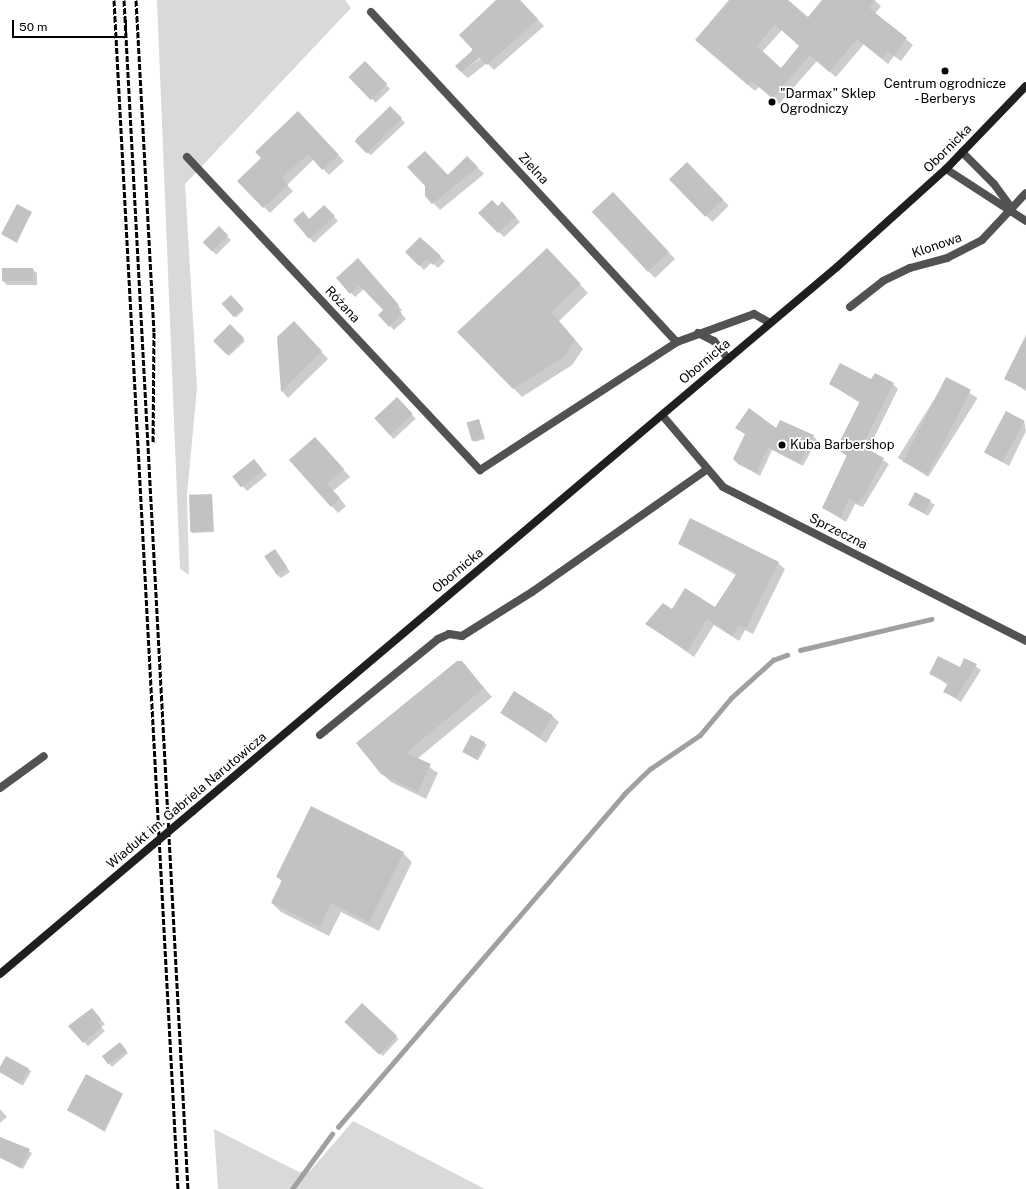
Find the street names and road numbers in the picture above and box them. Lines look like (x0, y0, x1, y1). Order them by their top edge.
street label: Obornicka (921, 122, 975, 176)
street label: Zielna (515, 150, 551, 188)
street label: Klonowa (910, 230, 964, 262)
street label: Różana (321, 284, 363, 326)
street label: Obornicka (676, 336, 734, 388)
street label: Sprzeczna (806, 511, 870, 553)
street label: Obornicka (429, 545, 487, 597)
street label: Wiadukt im. Gabriela Narutowicza (104, 729, 270, 873)

